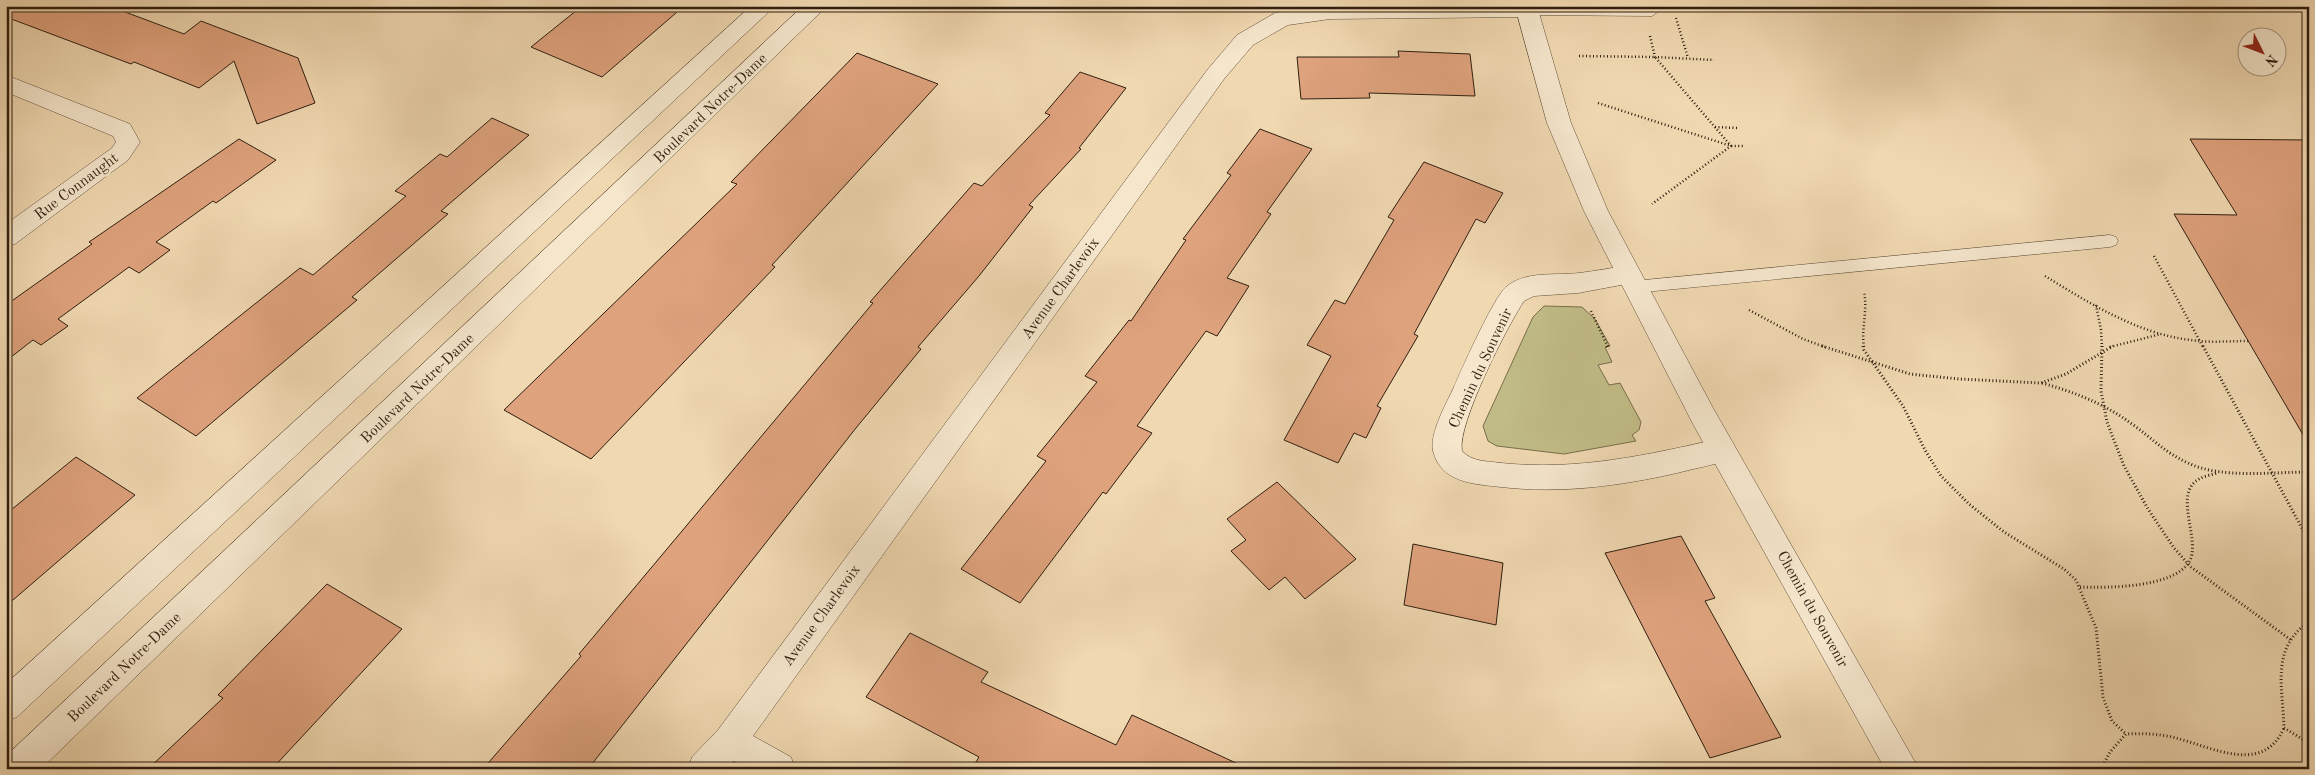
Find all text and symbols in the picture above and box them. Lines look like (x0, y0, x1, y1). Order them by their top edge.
north arrow (2238, 28, 2288, 78)
street label: Boulevard Notre-Dame (652, 51, 770, 167)
text: N (2262, 51, 2280, 69)
street label: Rue Connaught (32, 151, 122, 223)
street label: Avenue Charlevoix (1020, 235, 1103, 342)
street label: Chemin du Souvenir (1447, 306, 1516, 431)
street label: Boulevard Notre-Dame (359, 331, 477, 447)
street label: Chemin du Souvenir (1773, 549, 1850, 670)
street label: Avenue Charlevoix (781, 562, 864, 669)
street label: Boulevard Notre-Dame (66, 610, 184, 726)

